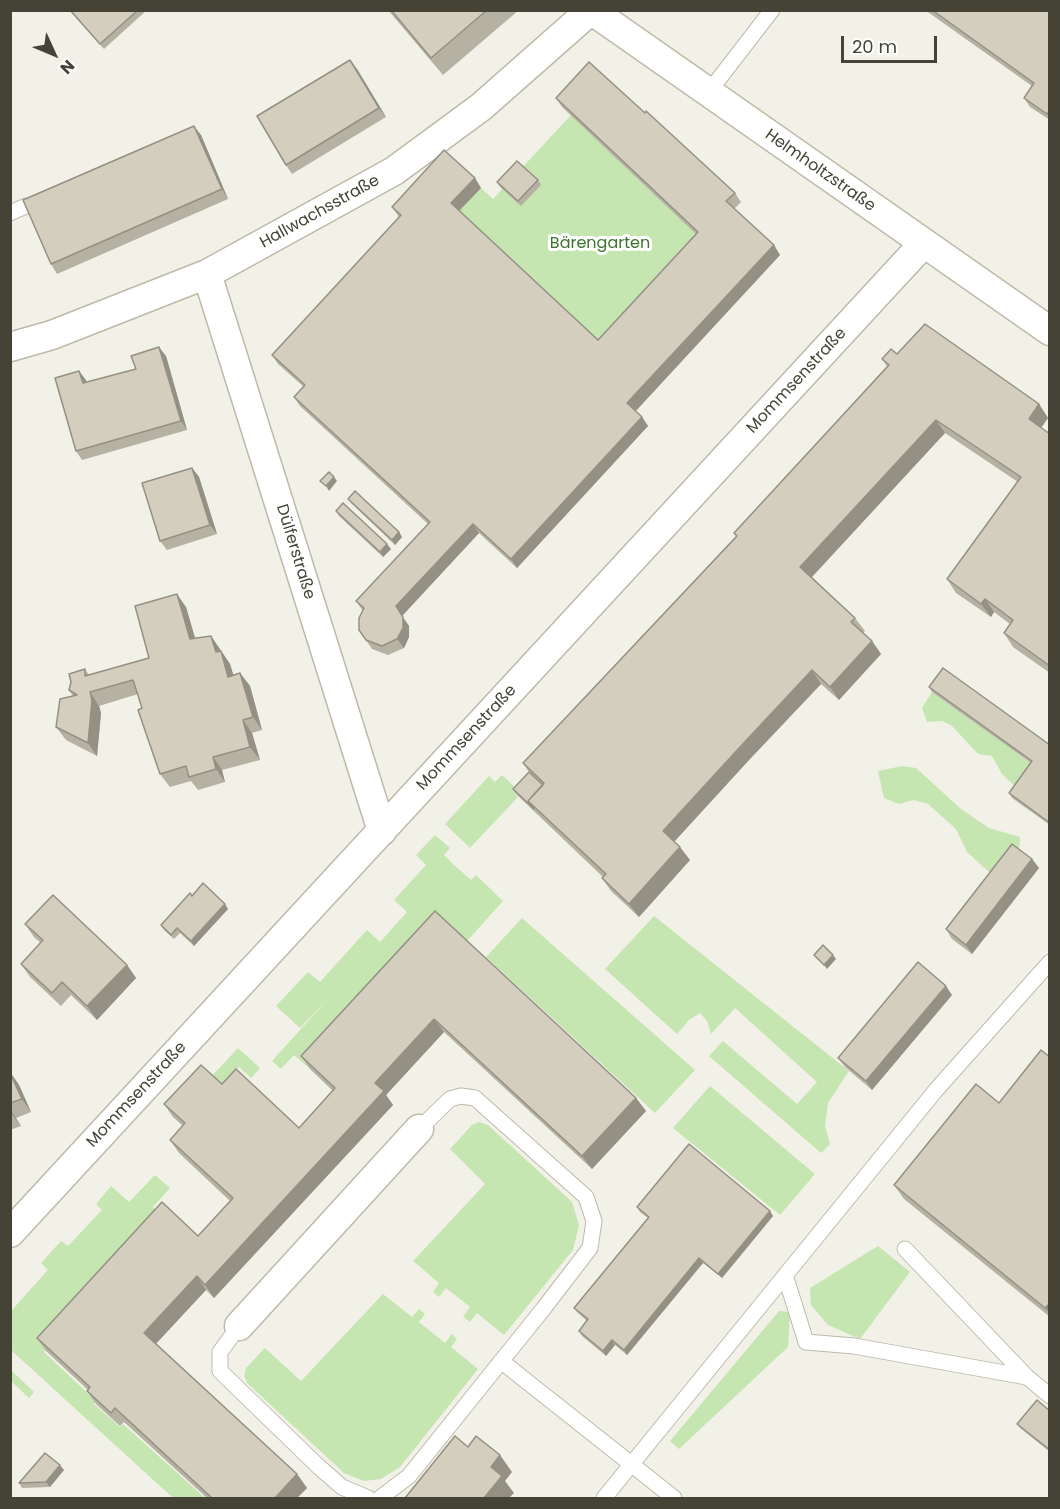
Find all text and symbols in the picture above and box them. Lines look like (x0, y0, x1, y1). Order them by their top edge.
north arrow (24, 24, 84, 84)
scale bar (844, 24, 940, 62)
text: 20 m (852, 34, 897, 59)
text: N (55, 55, 80, 79)
street label: Helmholtzstraße (761, 126, 879, 216)
street label: Hallwachsstraße (257, 171, 383, 253)
park label: Bärengarten (550, 234, 650, 254)
street label: Mommsenstraße (743, 324, 851, 438)
street label: Dülferstraße (271, 502, 319, 602)
street label: Mommsenstraße (413, 681, 521, 795)
street label: Mommsenstraße (83, 1038, 191, 1152)

